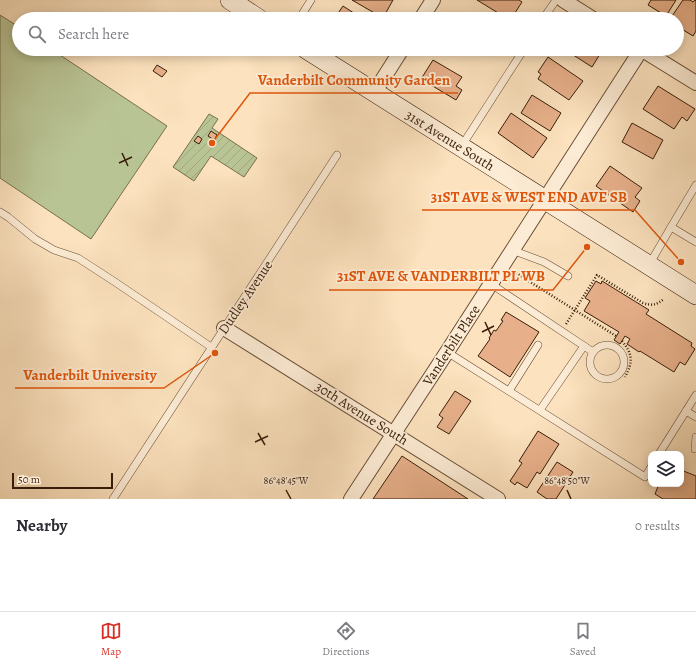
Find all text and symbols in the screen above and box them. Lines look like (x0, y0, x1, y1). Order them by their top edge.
search box (12, 12, 684, 56)
icon: search (26, 23, 48, 45)
text: Search here (58, 24, 129, 44)
callout: Vanderbilt Community Garden (250, 66, 458, 93)
text: Vanderbilt Community Garden (257, 70, 451, 90)
street label: 31st Avenue South (401, 105, 498, 176)
callout: 31ST AVE & WEST END AVE SB (422, 183, 635, 210)
text: 31ST AVE & WEST END AVE SB (431, 187, 627, 207)
street label: Dudley Avenue (214, 257, 277, 338)
callout: 31ST AVE & VANDERBILT PL WB (329, 263, 553, 290)
text: 31ST AVE & VANDERBILT PL WB (337, 266, 545, 286)
street label: Vanderbilt Place (418, 301, 485, 390)
callout: Vanderbilt University (15, 361, 164, 388)
text: Vanderbilt University (22, 365, 158, 385)
street label: 30th Avenue South (312, 377, 412, 450)
map controls (648, 451, 684, 487)
button: layers (648, 451, 684, 487)
scale bar (12, 471, 113, 490)
text: 50 m (18, 472, 40, 487)
text: 86°48'45"W (264, 474, 309, 487)
text: 86°48'50"W (544, 474, 590, 487)
text: Nearby (16, 514, 67, 537)
text: 0 results (635, 517, 680, 534)
tab: Map (100, 620, 122, 659)
tab: Directions (322, 620, 370, 659)
tab: Saved (570, 620, 596, 659)

